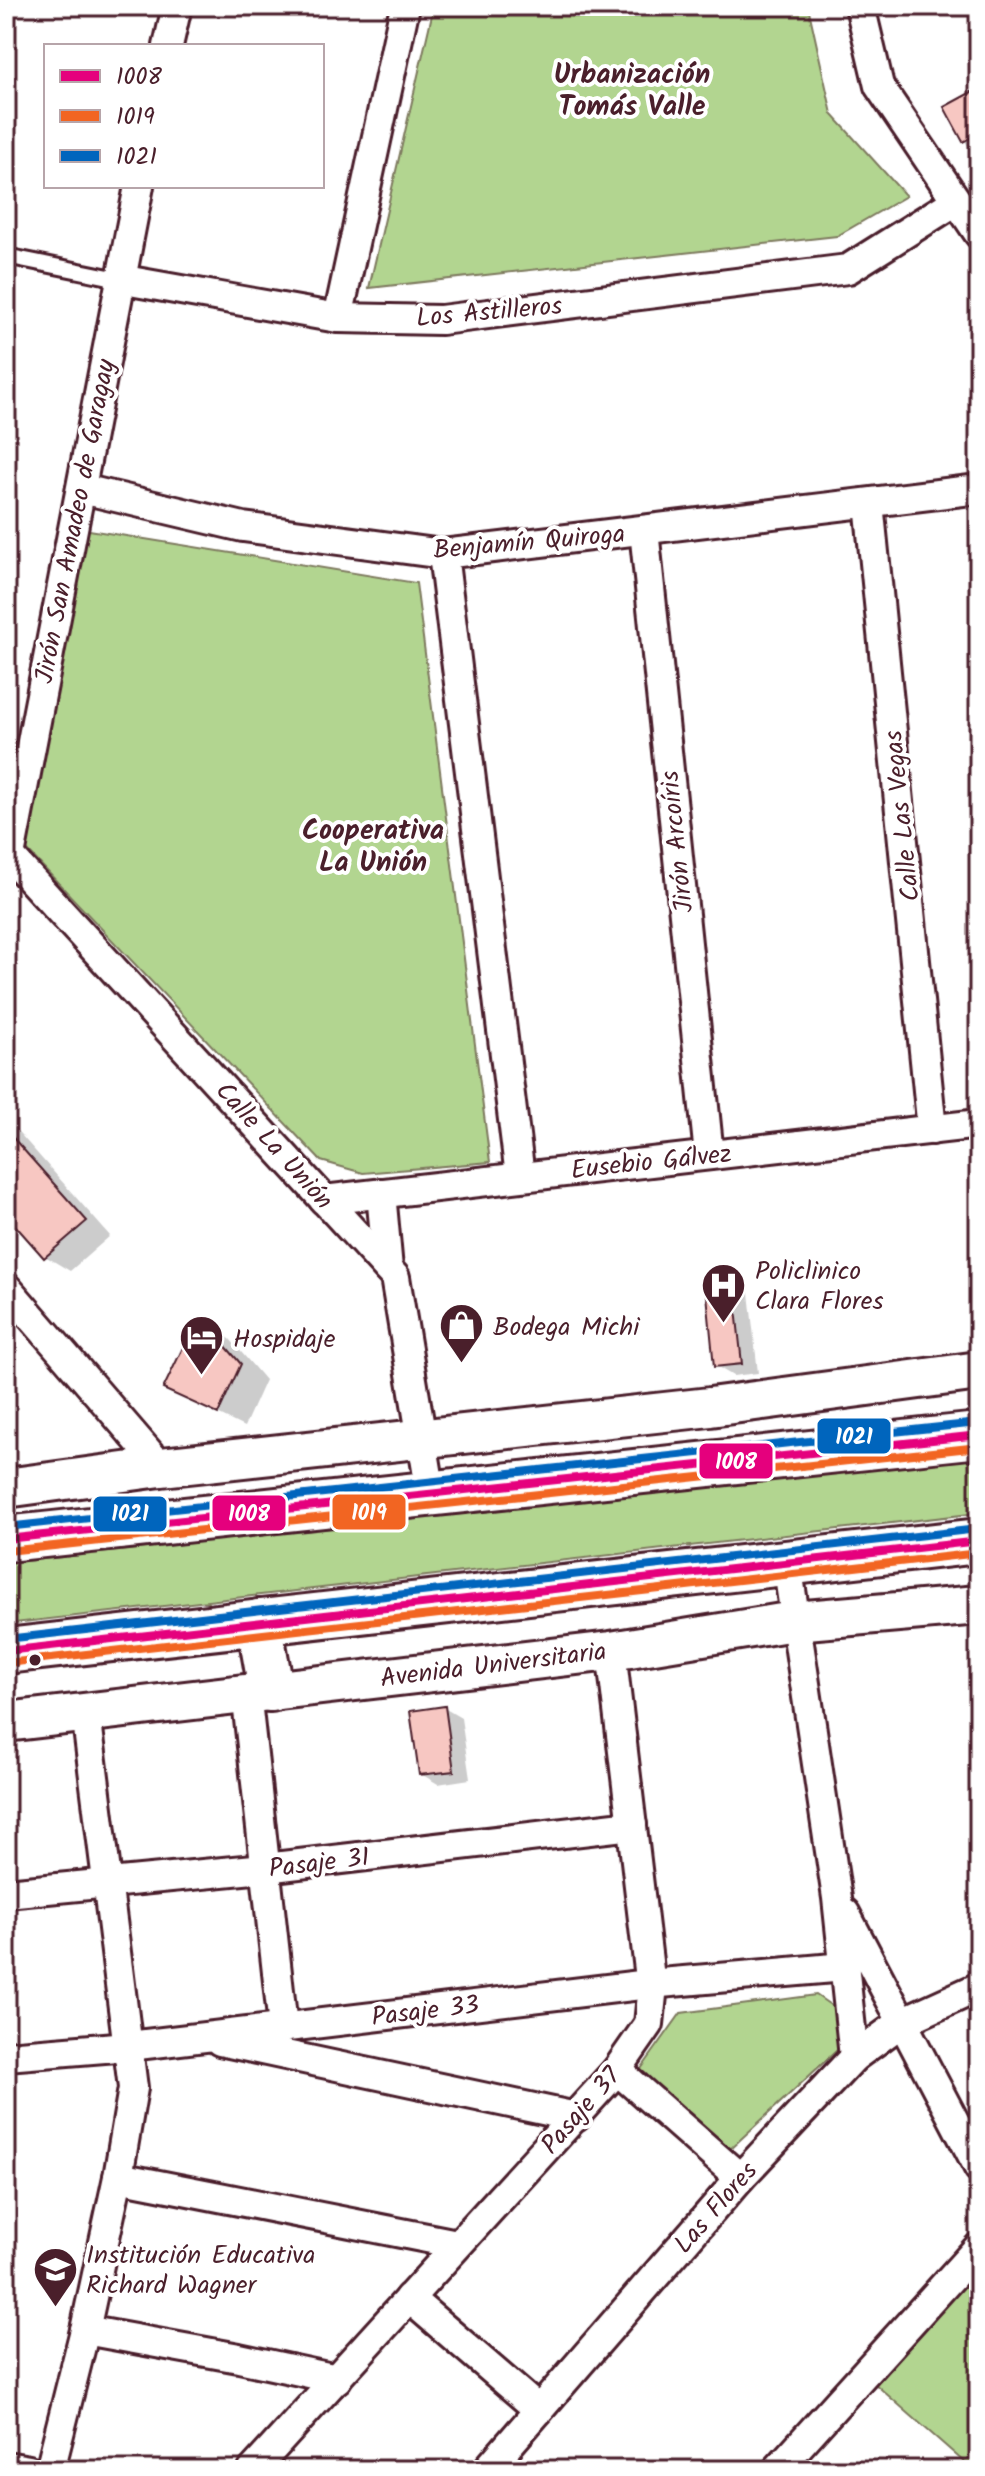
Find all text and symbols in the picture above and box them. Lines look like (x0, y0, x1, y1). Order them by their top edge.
legend (44, 44, 324, 188)
district label: Urbanización Tomás Valle (554, 53, 710, 130)
text: 1008 (116, 58, 163, 97)
text: 1019 (116, 98, 155, 137)
text: 1021 (116, 138, 157, 177)
street label: Los Astilleros (414, 286, 564, 340)
street label: Jirón San Amadeo de Garagay (24, 355, 128, 687)
street label: Benjamín Quiroga (432, 514, 627, 572)
street label: Calle Las Vegas (873, 728, 933, 903)
street label: Jirón Arcoíris (650, 769, 706, 915)
district label: Cooperativa La Unión (302, 809, 444, 886)
street label: Calle La Unión (204, 1073, 343, 1220)
street label: Eusebio Gálvez (569, 1134, 734, 1192)
place label: Policlinico Clara Flores (755, 1251, 884, 1323)
hospital icon: Policlinico Clara Flores (700, 1261, 748, 1324)
shop icon: Bodega Michi (438, 1302, 486, 1365)
place label: Bodega Michi (493, 1307, 641, 1349)
hotel icon: Hospidaje (178, 1314, 226, 1377)
place label: Hospidaje (233, 1319, 336, 1361)
line badge: 1021 (816, 1417, 892, 1455)
text: 1021 (835, 1421, 873, 1456)
line badge: 1008 (698, 1442, 774, 1480)
text: 1008 (715, 1446, 758, 1481)
line badge: 1019 (331, 1493, 407, 1531)
line badge: 1008 (211, 1494, 287, 1532)
line badge: 1021 (92, 1495, 168, 1533)
text: 1019 (351, 1497, 387, 1532)
text: 1021 (111, 1498, 149, 1533)
text: 1008 (228, 1498, 271, 1533)
street label: Avenida Universitaria (378, 1631, 609, 1701)
unlabelled marker (27, 1652, 43, 1668)
street label: Pasaje 31 (266, 1837, 372, 1891)
street label: Pasaje 33 (369, 1985, 481, 2039)
street label: Pasaje 37 (531, 2057, 633, 2165)
street label: Las Flores (664, 2153, 769, 2264)
place label: Institución Educativa Richard Wagner (86, 2235, 315, 2307)
school or university icon: Institución Educativa Richard Wagner (31, 2245, 79, 2308)

